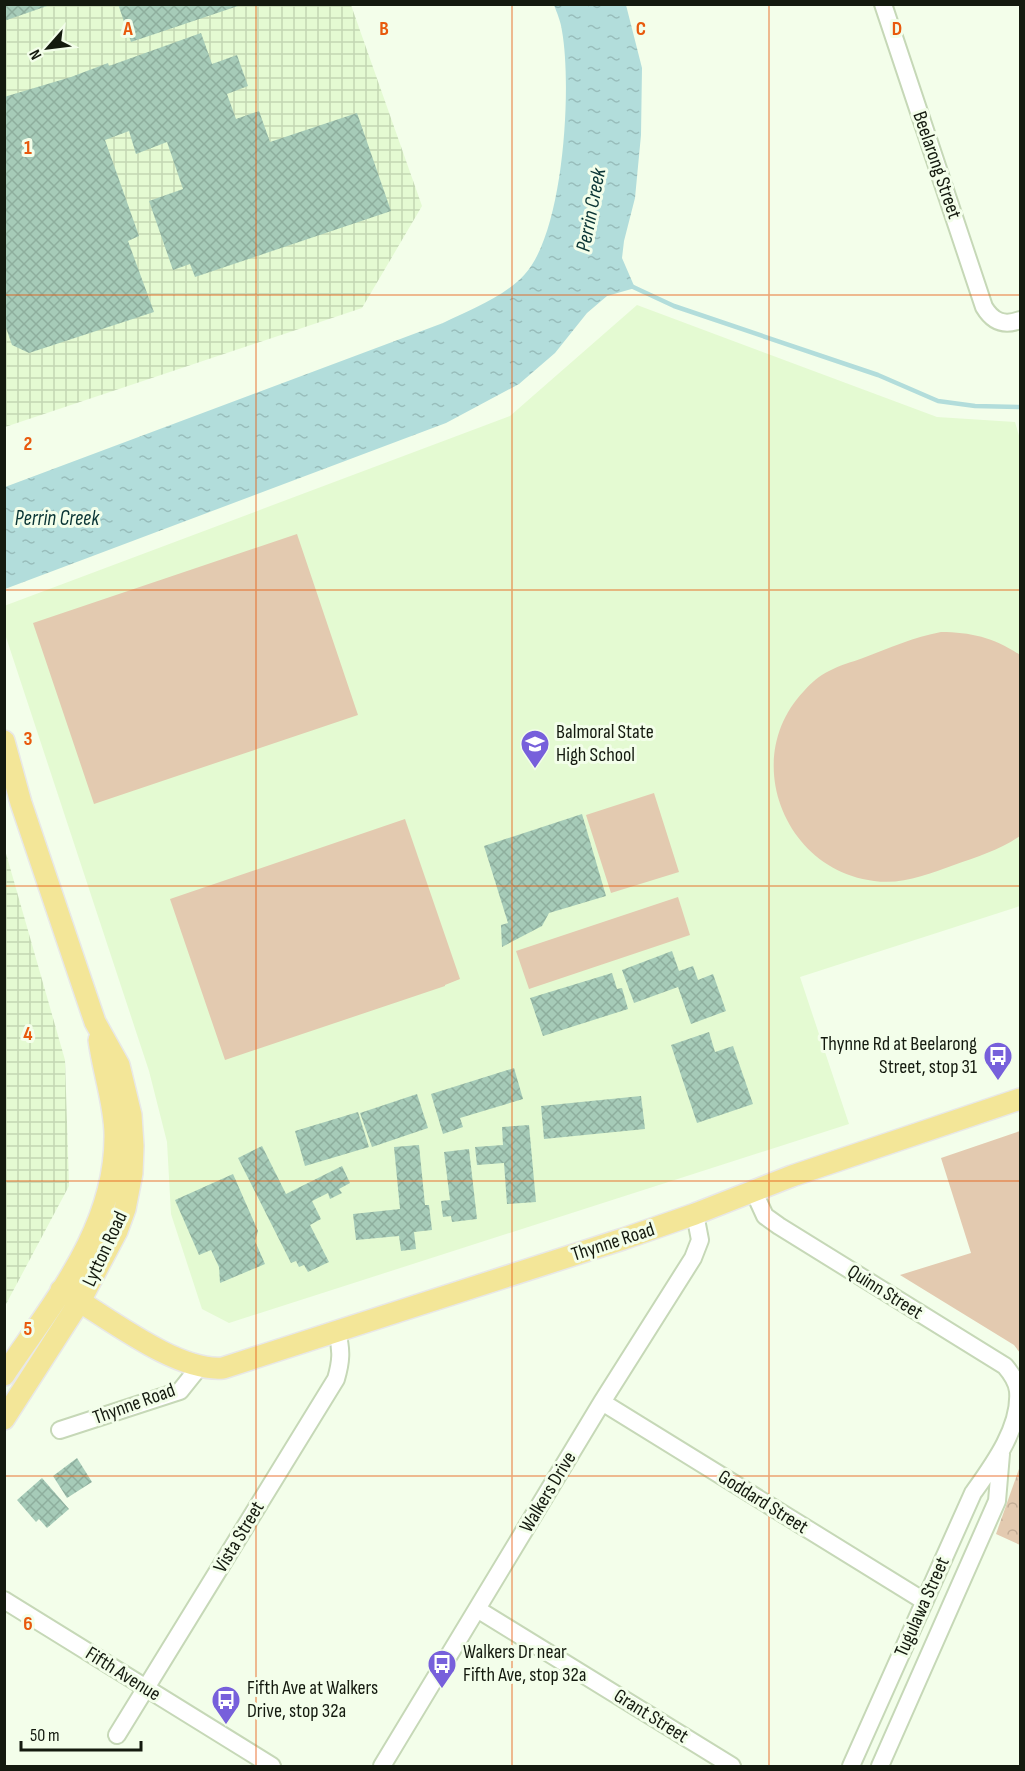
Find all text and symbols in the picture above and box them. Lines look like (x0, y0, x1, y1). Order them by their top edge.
text: A (122, 17, 133, 41)
text: B (379, 17, 389, 41)
text: C (636, 17, 646, 41)
text: D (892, 17, 902, 41)
north arrow (18, 18, 78, 78)
text: N (26, 46, 46, 63)
street label: Beelarong Street (907, 108, 967, 222)
text: 1 (24, 136, 32, 160)
water label: Perrin Creek (571, 165, 612, 254)
text: 2 (24, 432, 32, 456)
water label: Perrin Creek (15, 506, 100, 531)
place label: Balmoral State High School (556, 720, 654, 767)
text: 3 (24, 727, 33, 751)
school or university icon: Balmoral State High School (519, 728, 551, 770)
text: 4 (23, 1022, 33, 1046)
place label: Thynne Rd at Beelarong Street, stop 31 (820, 1032, 977, 1079)
bus stop icon: Thynne Rd at Beelarong Street, stop 31 (982, 1040, 1014, 1082)
street label: Lytton Road (77, 1208, 133, 1290)
street label: Thynne Road (568, 1217, 658, 1267)
street label: Quinn Street (843, 1259, 927, 1325)
text: 5 (24, 1317, 33, 1341)
street label: Thynne Road (90, 1378, 178, 1430)
street label: Walkers Drive (515, 1447, 581, 1537)
street label: Goddard Street (713, 1465, 813, 1539)
street label: Vista Street (208, 1497, 270, 1577)
street label: Tugulawa Street (889, 1553, 955, 1661)
text: 6 (23, 1612, 33, 1636)
place label: Walkers Dr near Fifth Ave, stop 32a (463, 1640, 586, 1687)
street label: Fifth Avenue (81, 1642, 165, 1706)
bus stop icon: Walkers Dr near Fifth Ave, stop 32a (426, 1648, 458, 1690)
place label: Fifth Ave at Walkers Drive, stop 32a (247, 1676, 378, 1723)
bus stop icon: Fifth Ave at Walkers Drive, stop 32a (210, 1684, 242, 1726)
street label: Grant Street (609, 1684, 693, 1748)
scale bar (21, 1714, 141, 1752)
text: 50 m (30, 1725, 60, 1746)

